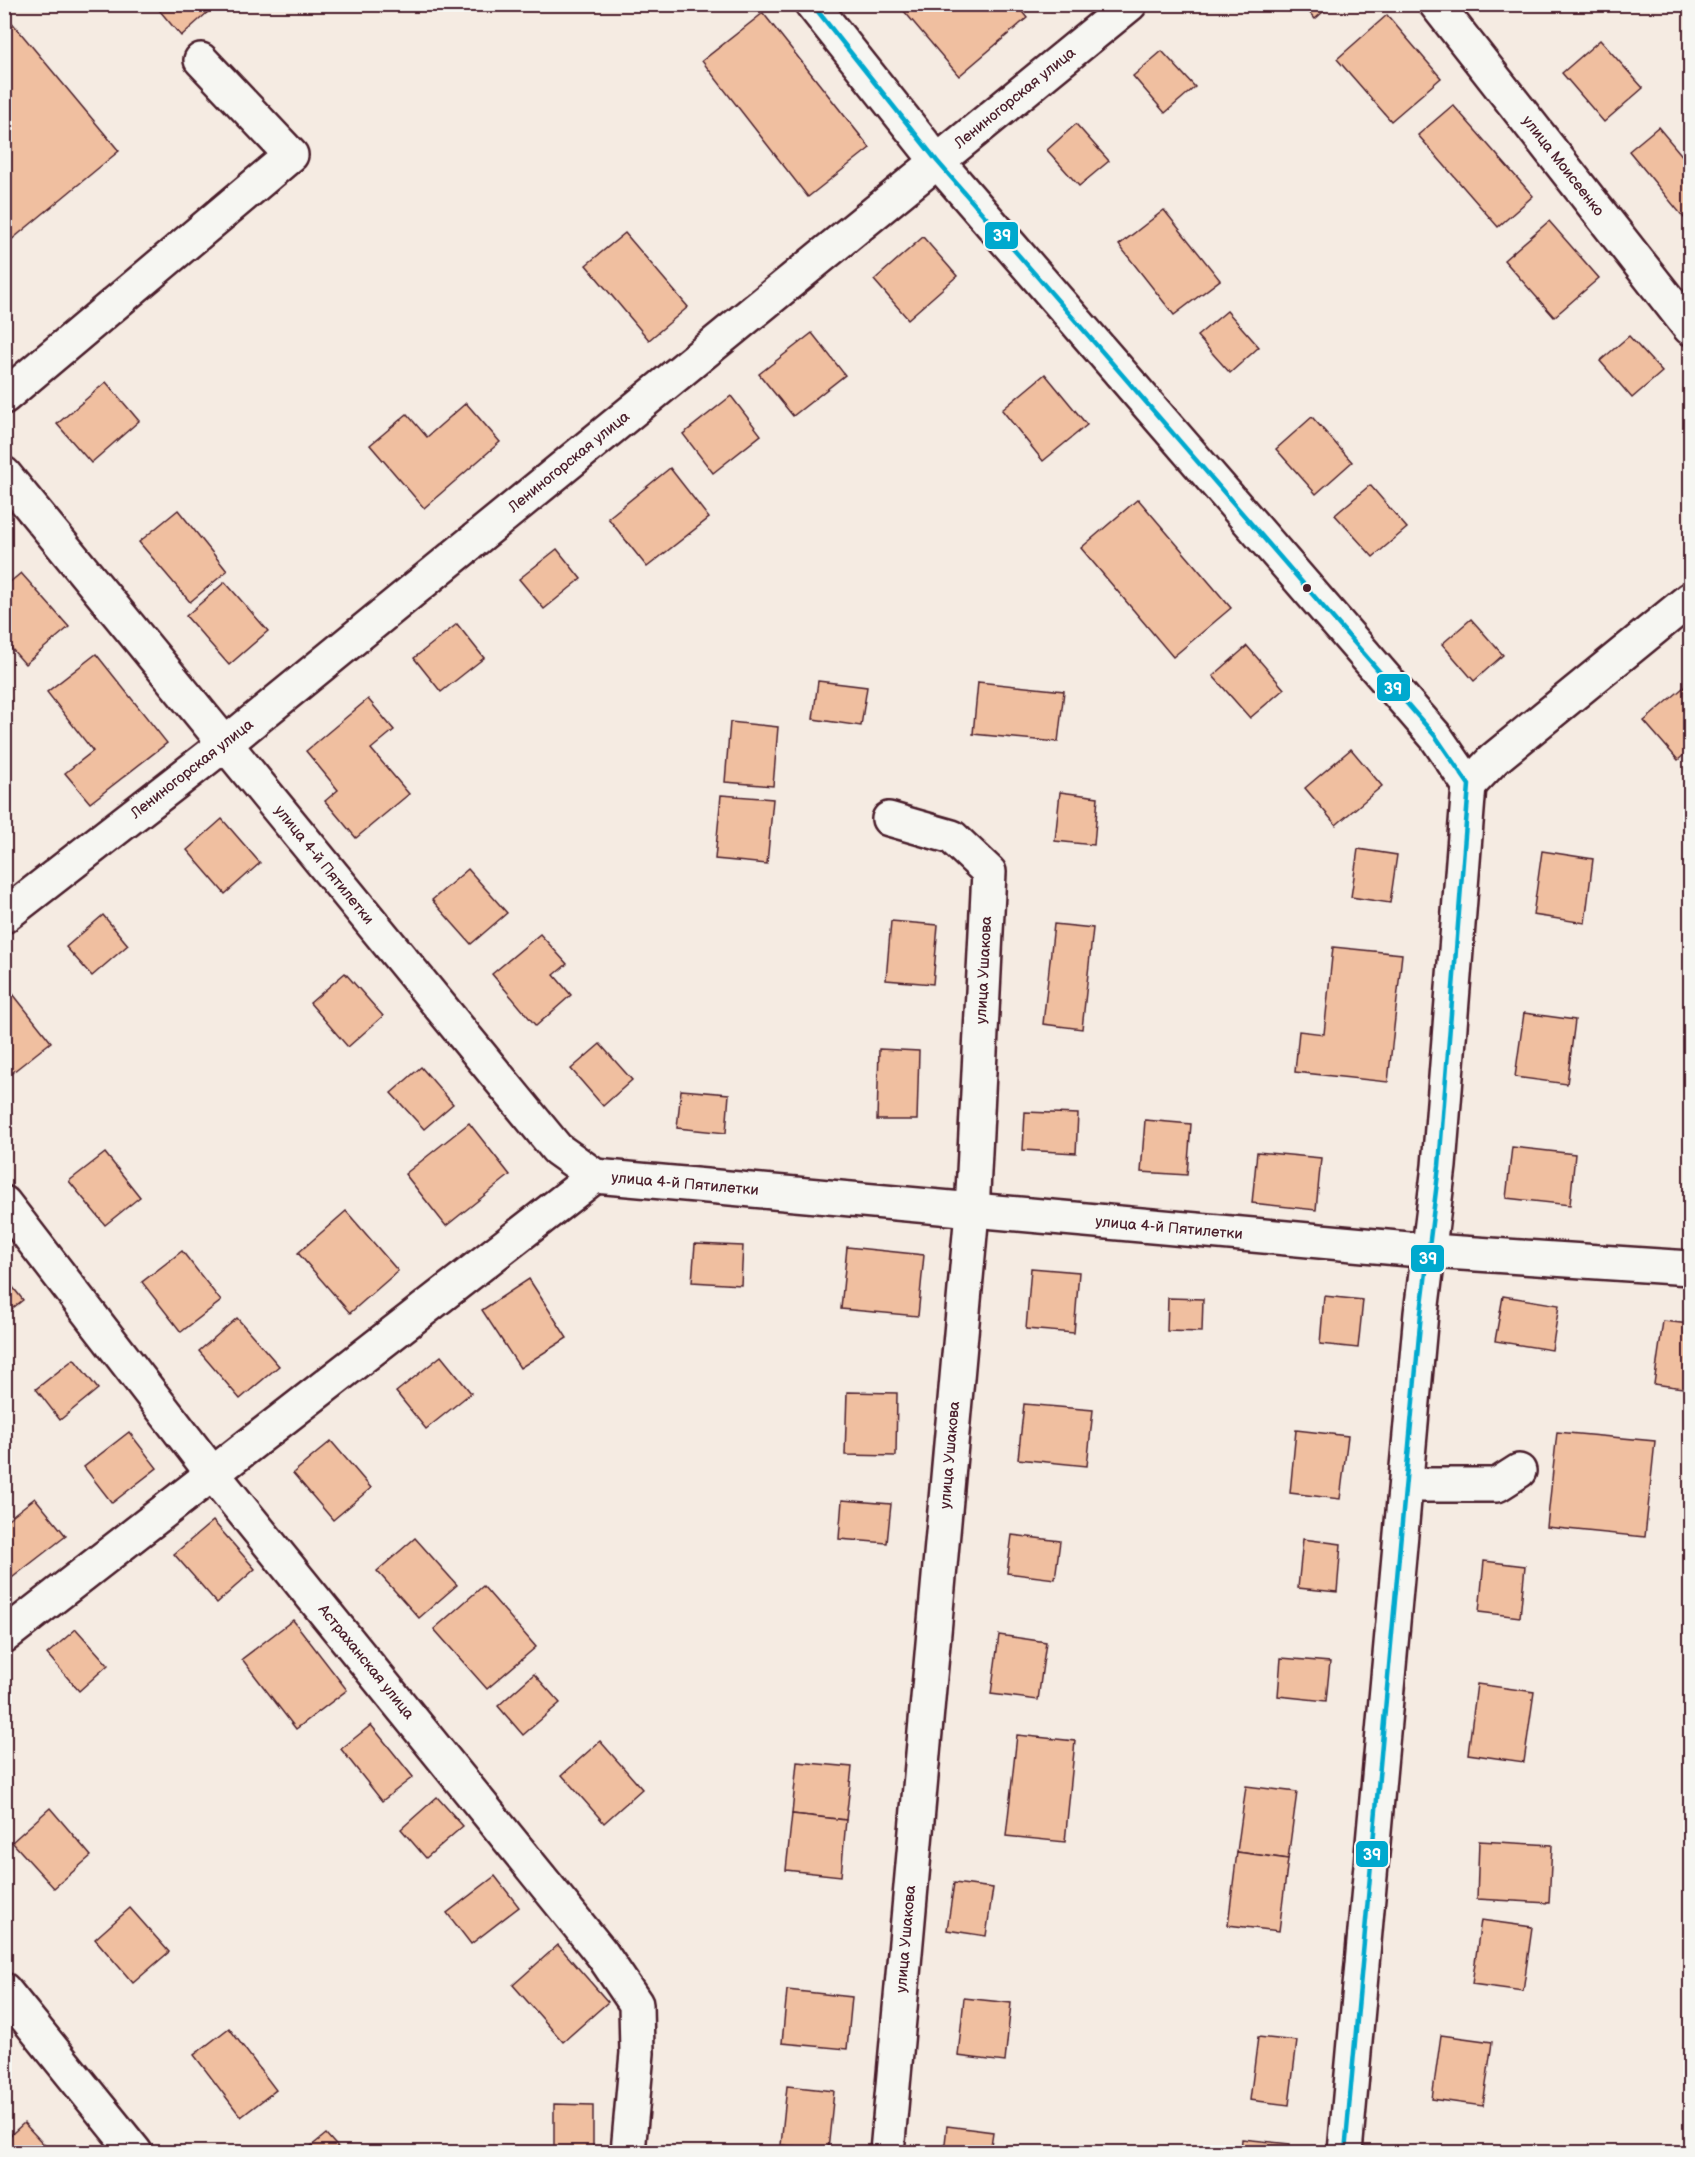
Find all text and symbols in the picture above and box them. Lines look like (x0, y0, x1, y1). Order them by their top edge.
street label: Лениногорская улица (950, 43, 1080, 153)
street label: улица Моисеенко (1518, 112, 1608, 220)
line badge: 39 (984, 221, 1019, 250)
text: 39 (993, 227, 1011, 246)
street label: Лениногорская улица (504, 407, 634, 517)
unlabelled marker (1301, 582, 1313, 594)
line badge: 39 (1376, 673, 1411, 702)
text: 39 (1384, 680, 1402, 699)
street label: Лениногорская улица (126, 715, 257, 823)
street label: улица 4-й Пятилетки (270, 802, 378, 928)
street label: улица Ушакова (972, 915, 996, 1024)
street label: улица 4-й Пятилетки (610, 1168, 760, 1200)
street label: улица 4-й Пятилетки (1094, 1212, 1244, 1244)
line badge: 39 (1410, 1244, 1445, 1273)
text: 39 (1419, 1250, 1437, 1269)
street label: улица Ушакова (936, 1400, 964, 1510)
street label: Астраханская улица (313, 1600, 418, 1723)
line badge: 39 (1355, 1840, 1389, 1868)
text: 39 (1363, 1846, 1381, 1865)
street label: улица Ушакова (892, 1884, 920, 1994)

